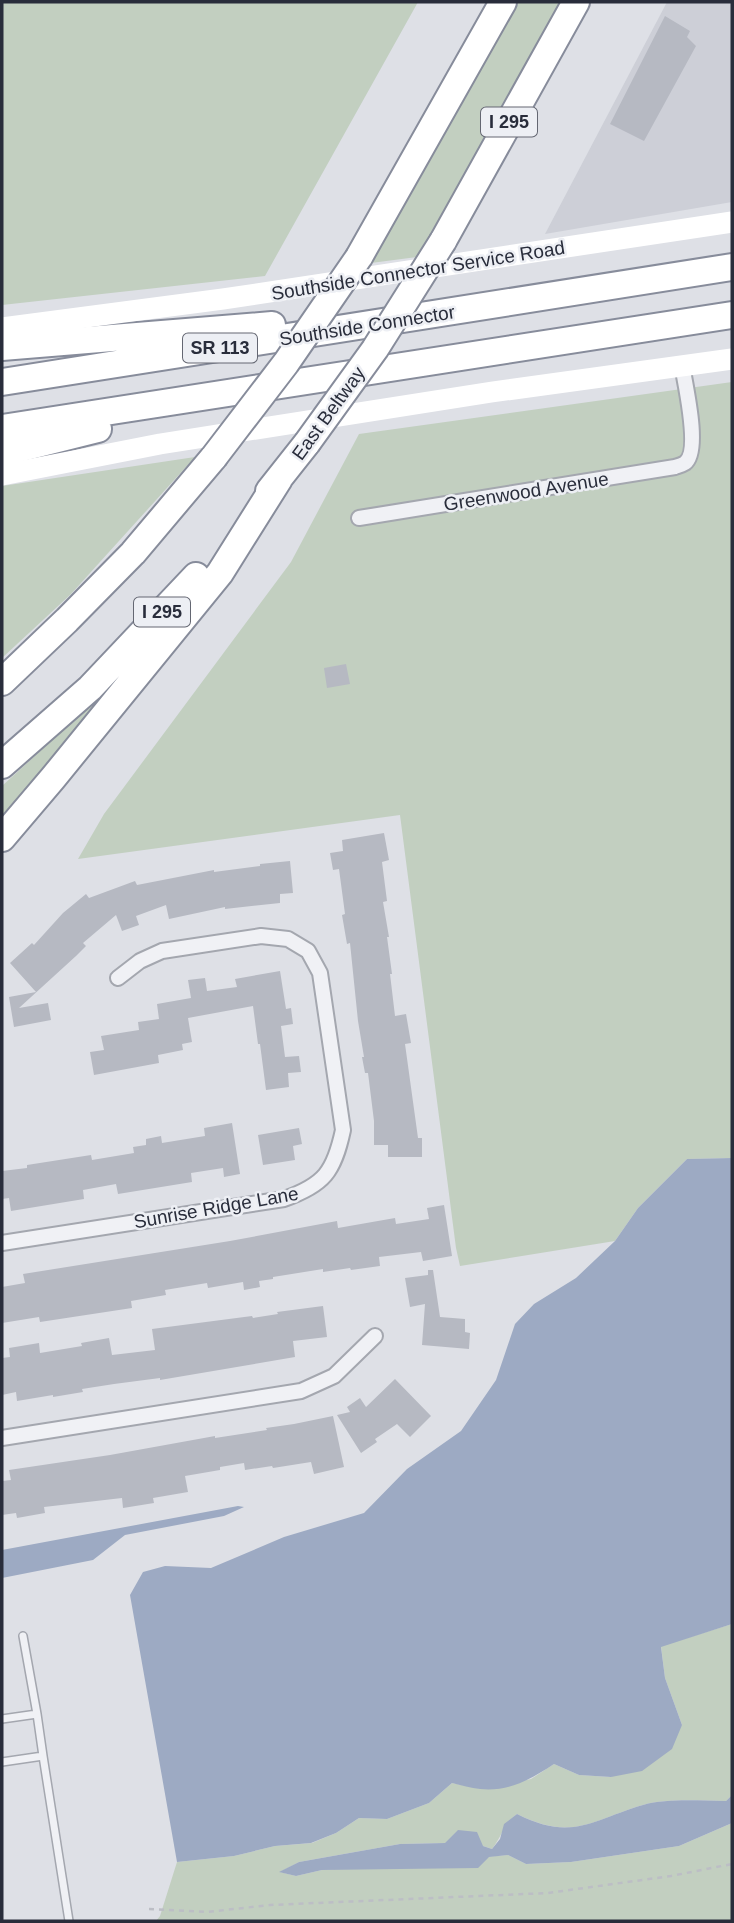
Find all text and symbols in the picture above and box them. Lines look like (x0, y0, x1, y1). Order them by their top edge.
road number: I 295 (481, 107, 537, 136)
street label: Southside Connector Service Road (270, 237, 566, 304)
street label: Southside Connector (278, 301, 457, 350)
road number: SR 113 (183, 334, 257, 362)
street label: East Beltway (288, 362, 369, 464)
street label: Greenwood Avenue (442, 468, 610, 515)
road number: I 295 (134, 598, 190, 626)
street label: Sunrise Ridge Lane (132, 1183, 300, 1232)

